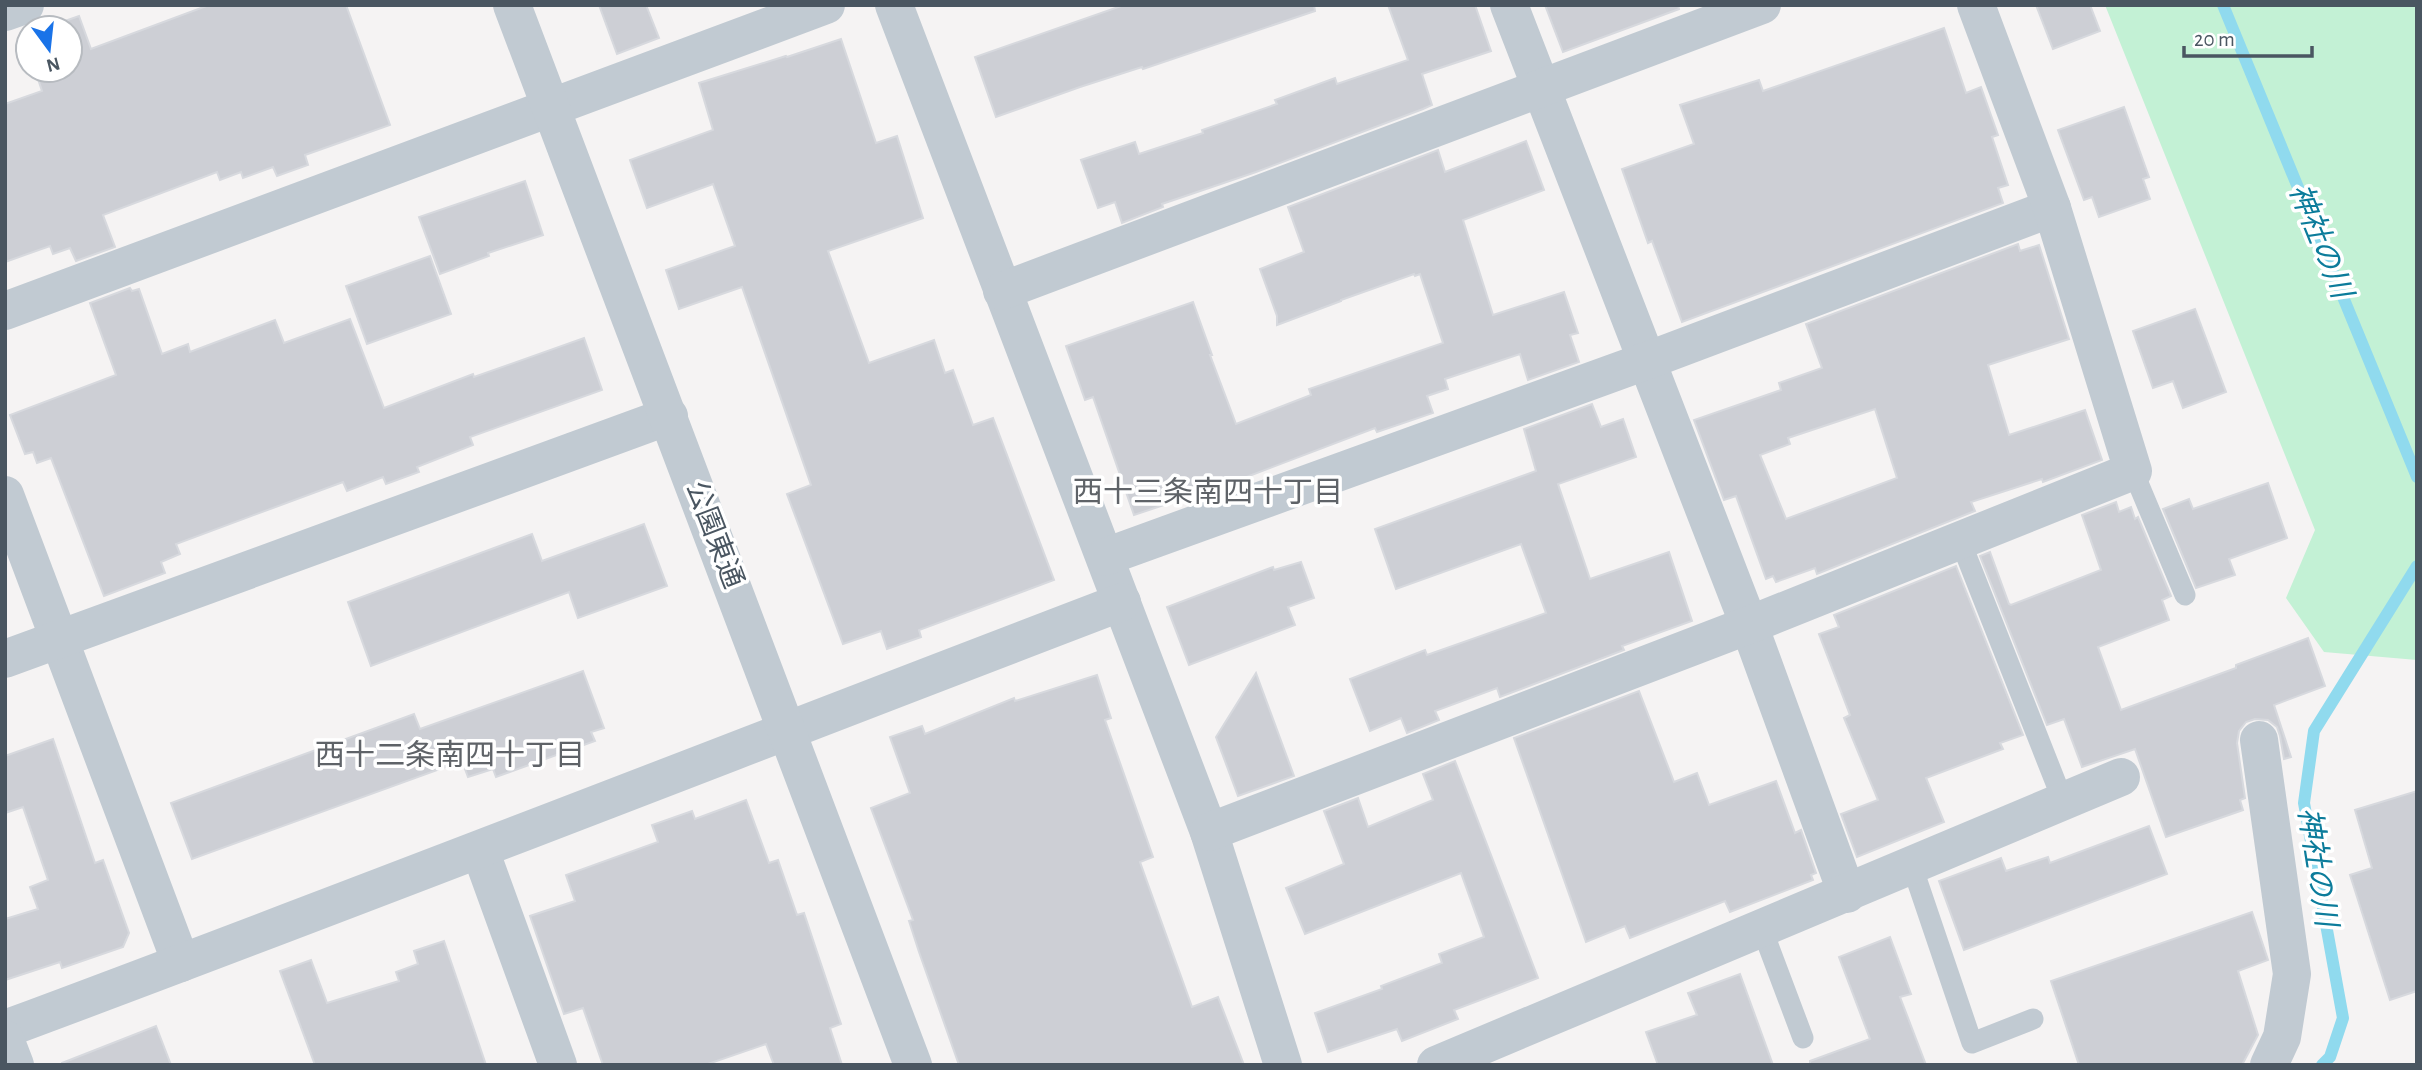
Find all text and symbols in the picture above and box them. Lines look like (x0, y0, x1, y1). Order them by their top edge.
north arrow (14, 14, 84, 84)
scale bar (2184, 14, 2312, 58)
text: 20 m (2194, 29, 2235, 50)
text: N (44, 53, 62, 75)
water label: 神社の川 (2284, 179, 2359, 305)
district label: 西十三条南四十丁目 (1073, 476, 1343, 508)
street label: 公園東通 (681, 477, 749, 592)
district label: 西十二条南四十丁目 (315, 739, 585, 771)
water label: 神社の川 (2293, 805, 2344, 932)

